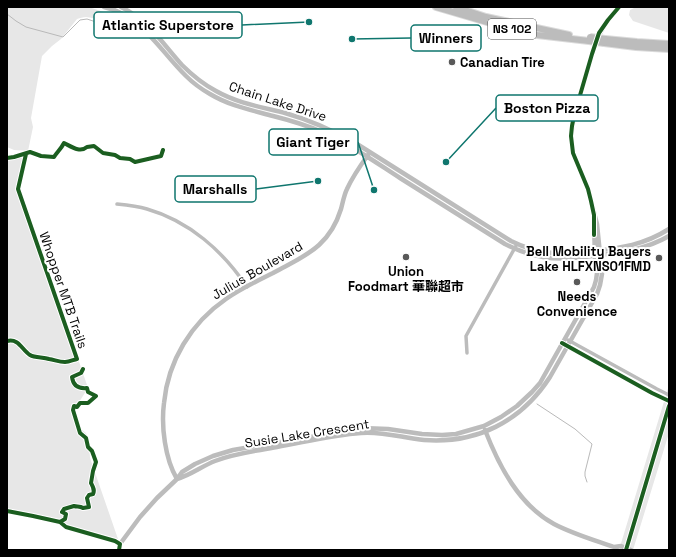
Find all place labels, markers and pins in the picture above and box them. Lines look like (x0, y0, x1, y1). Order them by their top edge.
callout: Atlantic Superstore (94, 12, 242, 38)
callout: Winners (411, 25, 481, 51)
place label: Canadian Tire (460, 54, 545, 71)
marker: Canadian Tire (447, 57, 457, 67)
callout: Boston Pizza (496, 95, 598, 121)
callout: Giant Tiger (269, 129, 358, 155)
callout: Marshalls (175, 176, 256, 202)
place label: Bell Mobility Bayers Lake HLFXNS01FMD (526, 243, 651, 275)
marker: Union Foodmart 華聯超市 (401, 252, 411, 262)
marker: Bell Mobility Bayers Lake HLFXNS01FMD (654, 253, 664, 263)
place label: Union Foodmart 華聯超市 (348, 263, 464, 295)
marker: Needs Convenience (572, 277, 582, 287)
place label: Needs Convenience (537, 288, 617, 320)

